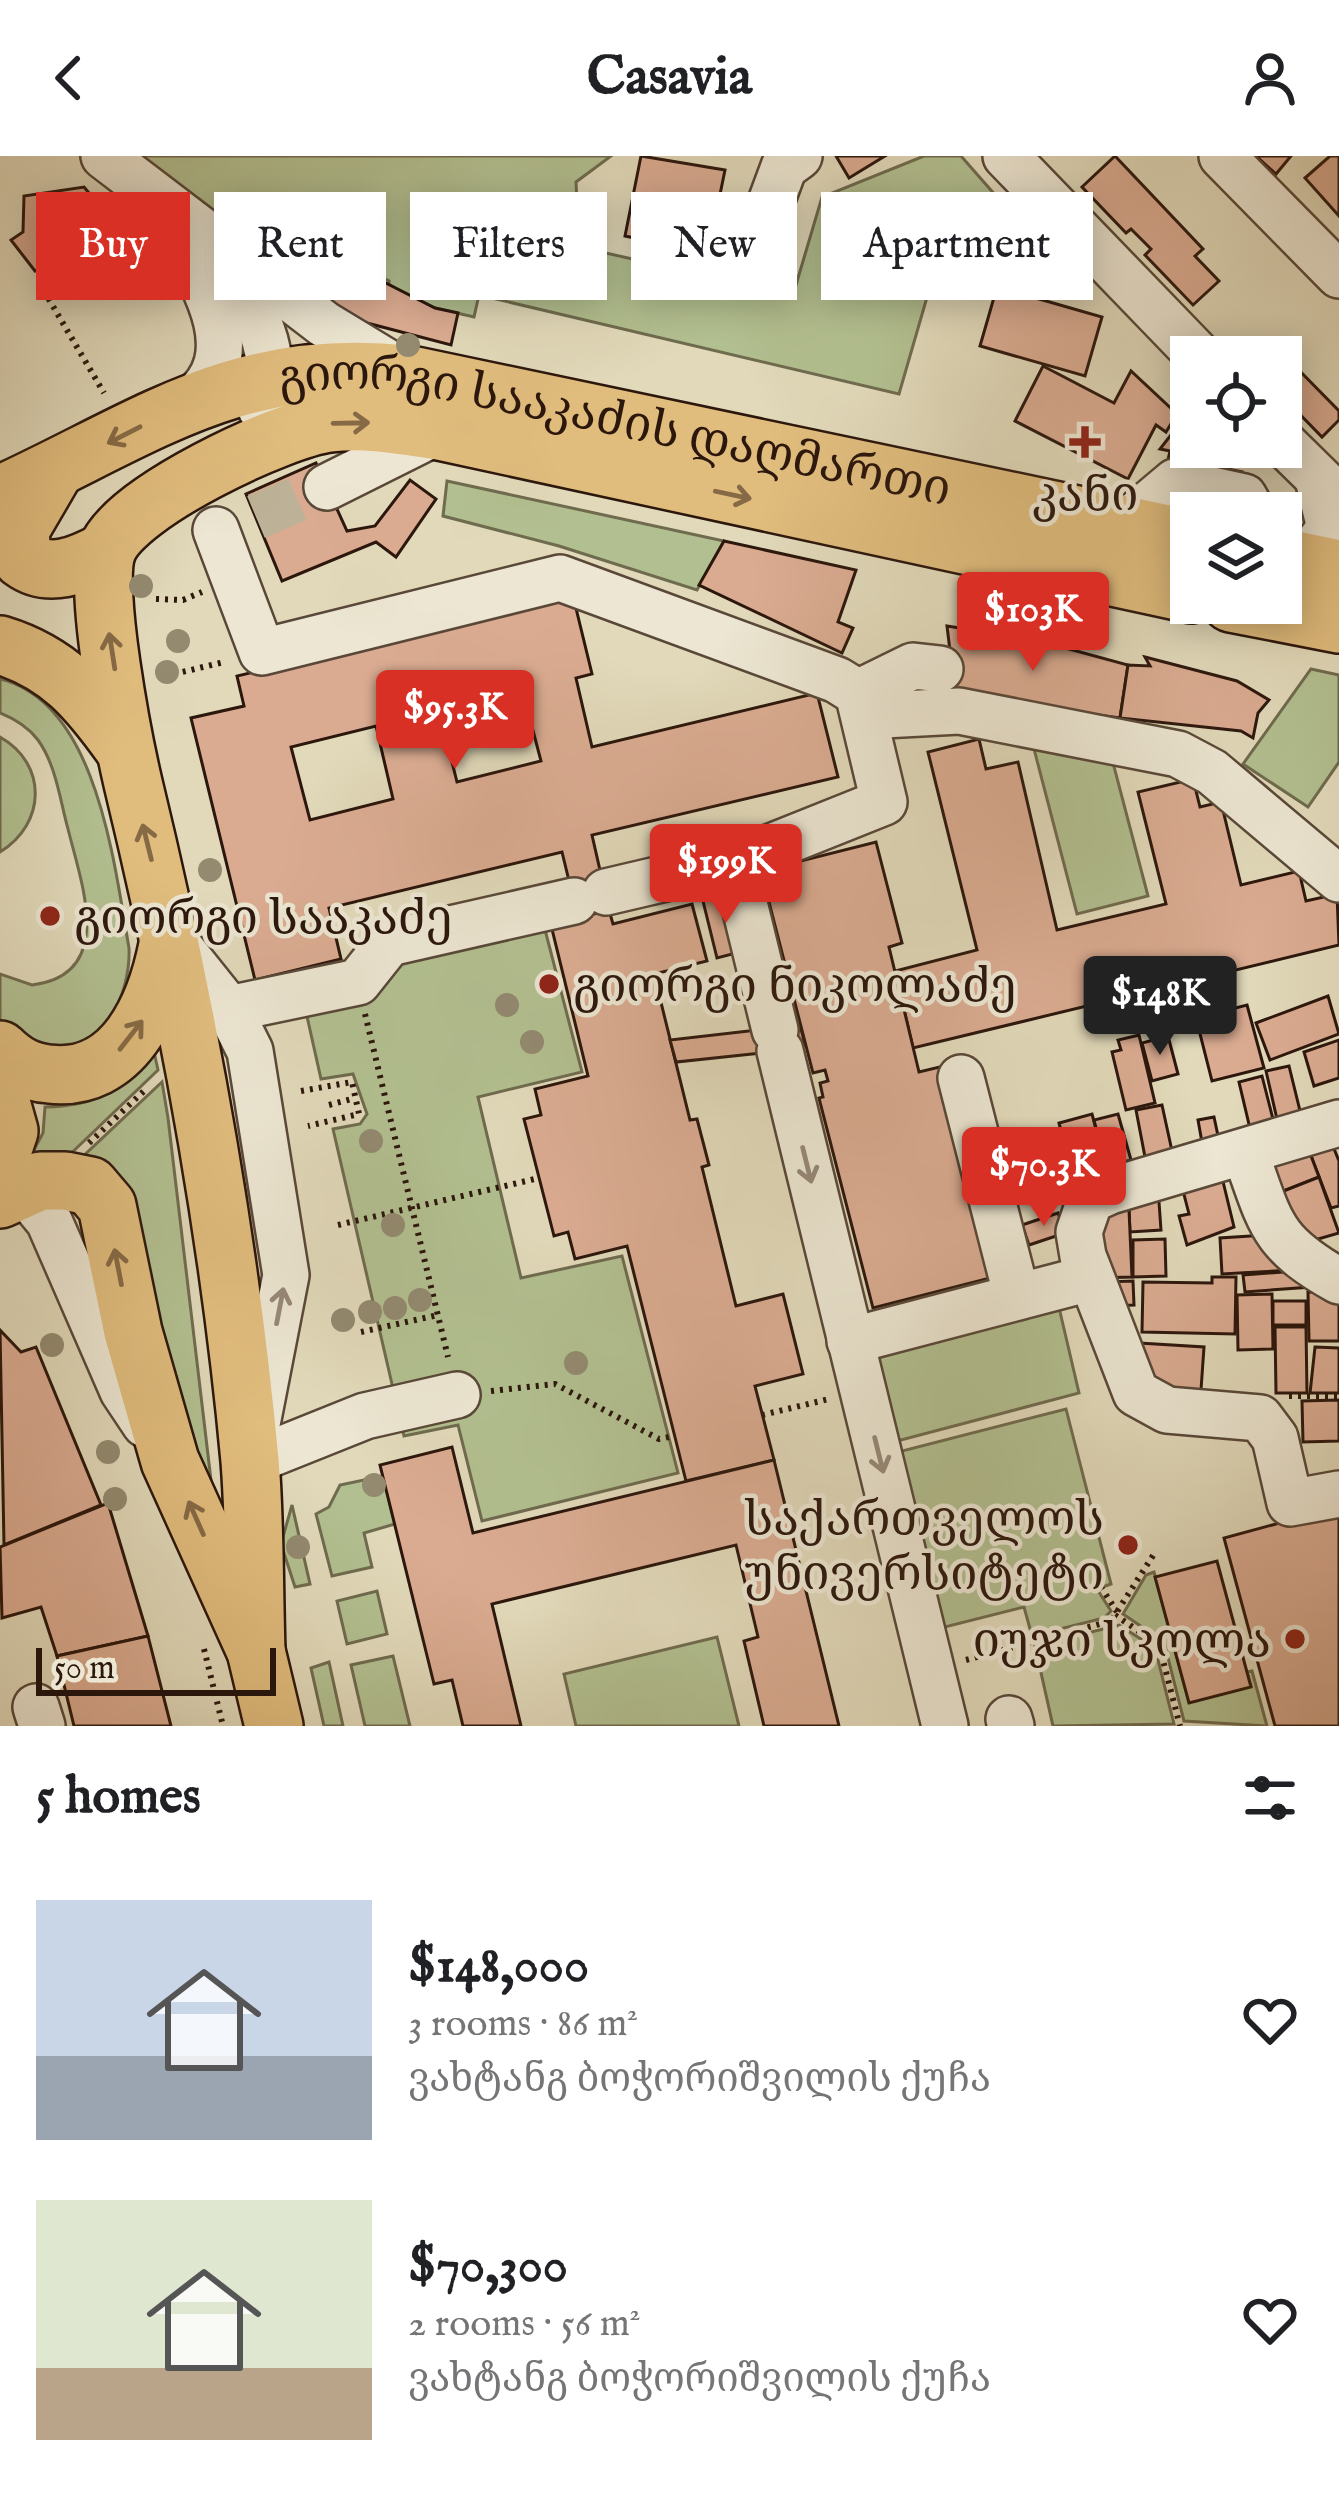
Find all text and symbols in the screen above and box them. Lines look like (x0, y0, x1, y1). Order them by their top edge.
text: Casavia (587, 44, 752, 113)
icon: back (36, 45, 102, 111)
icon: person (1237, 45, 1303, 111)
chip: Buy (36, 192, 190, 300)
chip: Rent (214, 192, 386, 300)
chip: Filters (410, 192, 607, 300)
chip: New (631, 192, 797, 300)
chip: Apartment (821, 192, 1093, 300)
map controls (1170, 336, 1302, 624)
button: locate (1170, 336, 1302, 468)
street label: გიორგი სააკაძის დაღმართი (274, 345, 956, 522)
one-way arrow (331, 411, 370, 434)
one-way arrow (107, 424, 142, 447)
marker: კანი (1069, 426, 1101, 458)
place label: კანი (1032, 467, 1138, 527)
one-way arrow (714, 484, 752, 507)
button: layers (1170, 492, 1302, 624)
pin: $103K (949, 572, 1117, 674)
text: $103K (984, 586, 1082, 635)
one-way arrow (100, 632, 123, 671)
pin: $95.3K (357, 670, 553, 772)
text: $95.3K (403, 684, 507, 733)
one-way arrow (135, 824, 157, 862)
pin: $199K (642, 824, 810, 926)
text: $199K (677, 838, 775, 887)
place label: გიორგი სააკაძე (74, 890, 453, 950)
marker: გიორგი სააკაძე (37, 903, 63, 929)
pin: $148K (1076, 956, 1244, 1058)
place label: გიორგი ნიკოლაძე (573, 958, 1017, 1018)
text: $148K (1111, 970, 1209, 1019)
marker: გიორგი ნიკოლაძე (536, 971, 562, 997)
one-way arrow (117, 1020, 144, 1052)
pin: $70.3K (946, 1127, 1142, 1229)
text: $70.3K (989, 1141, 1099, 1190)
one-way arrow (797, 1145, 819, 1183)
one-way arrow (106, 1249, 128, 1288)
one-way arrow (270, 1288, 292, 1327)
one-way arrow (869, 1435, 891, 1473)
place label: საქართველოს უნივერსიტეტი (744, 1491, 1104, 1606)
one-way arrow (183, 1501, 205, 1537)
marker: საქართველოს უნივერსიტეტი (1115, 1532, 1141, 1558)
place label: იუჯი სკოლა (973, 1613, 1271, 1673)
marker: იუჯი სკოლა (1282, 1626, 1308, 1652)
scale bar (36, 1642, 276, 1695)
text: 50 m (54, 1648, 115, 1690)
icon: filters (1237, 1765, 1303, 1831)
text: 5 homes (36, 1766, 201, 1831)
text: $148,000 (408, 1935, 589, 2000)
icon: home (132, 1948, 276, 2092)
icon: heart (1237, 1987, 1303, 2053)
text: 3 rooms · 86 m² (408, 2000, 638, 2049)
text: ვახტანგ ბოჭორიშვილის ქუჩა (408, 2056, 991, 2105)
text: $70,300 (408, 2235, 568, 2300)
icon: home (132, 2248, 276, 2392)
icon: heart (1237, 2287, 1303, 2353)
text: 2 rooms · 56 m² (408, 2300, 641, 2349)
text: ვახტანგ ბოჭორიშვილის ქუჩა (408, 2356, 991, 2405)

